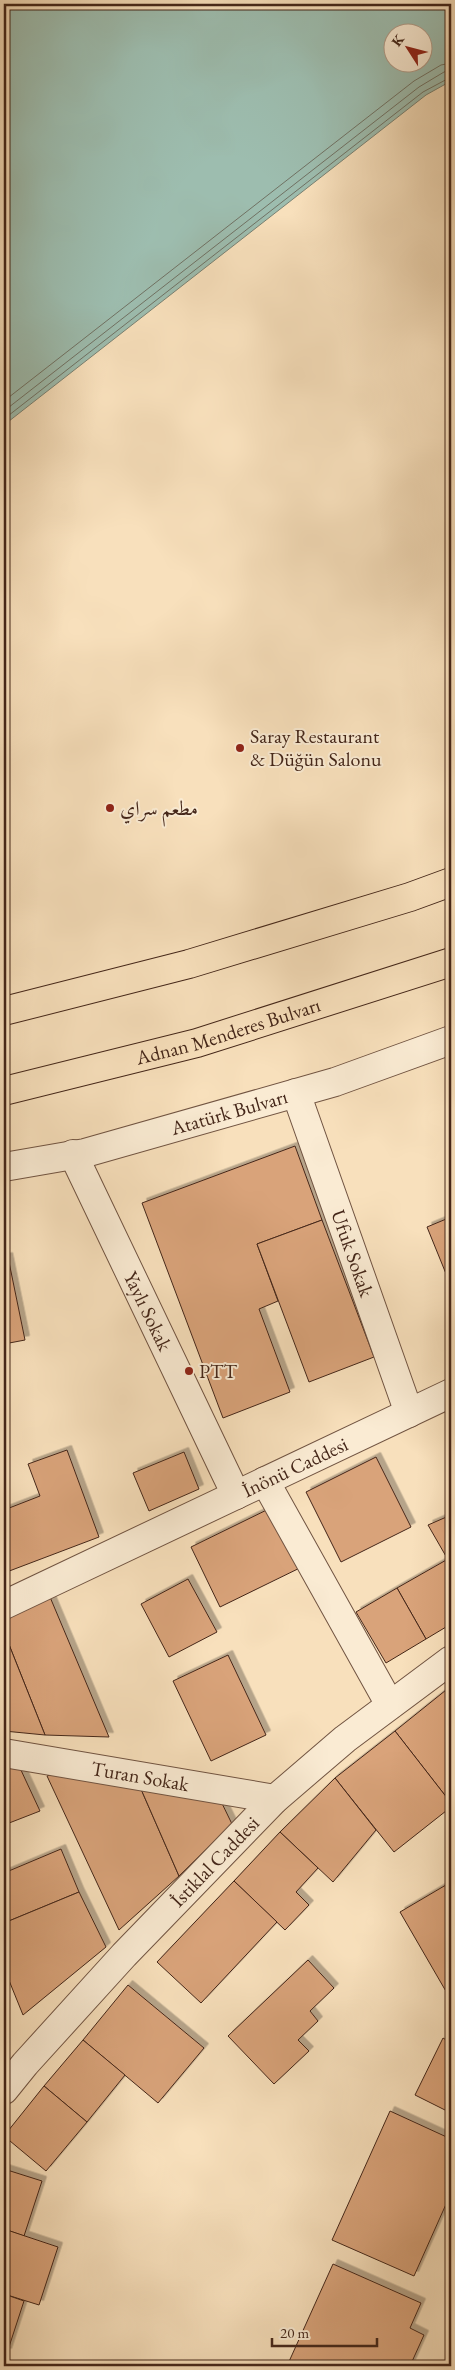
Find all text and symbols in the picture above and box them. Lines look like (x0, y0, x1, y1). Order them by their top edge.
north arrow (382, 22, 432, 72)
text: K (387, 30, 408, 50)
place label: Saray Restaurant & Düğün Salonu (250, 723, 382, 772)
marker: Saray Restaurant & Düğün Salonu (234, 742, 246, 754)
place label: مطعم سراي (120, 795, 198, 827)
marker: مطعم سراي (104, 802, 116, 814)
street label: Adnan Menderes Bulvarı (132, 991, 324, 1071)
street label: Atatürk Bulvarı (167, 1083, 291, 1141)
street label: Ufuk Sokak (325, 1206, 380, 1301)
street label: Yaylı Sokak (118, 1267, 178, 1356)
place label: PTT (199, 1358, 237, 1384)
marker: PTT (183, 1365, 195, 1377)
street label: İnönü Caddesi (238, 1431, 352, 1503)
street label: Turan Sokak (89, 1755, 192, 1797)
street label: İstiklal Caddesi (165, 1810, 265, 1912)
scale bar (272, 2315, 378, 2347)
text: 20 m (280, 2323, 309, 2342)

